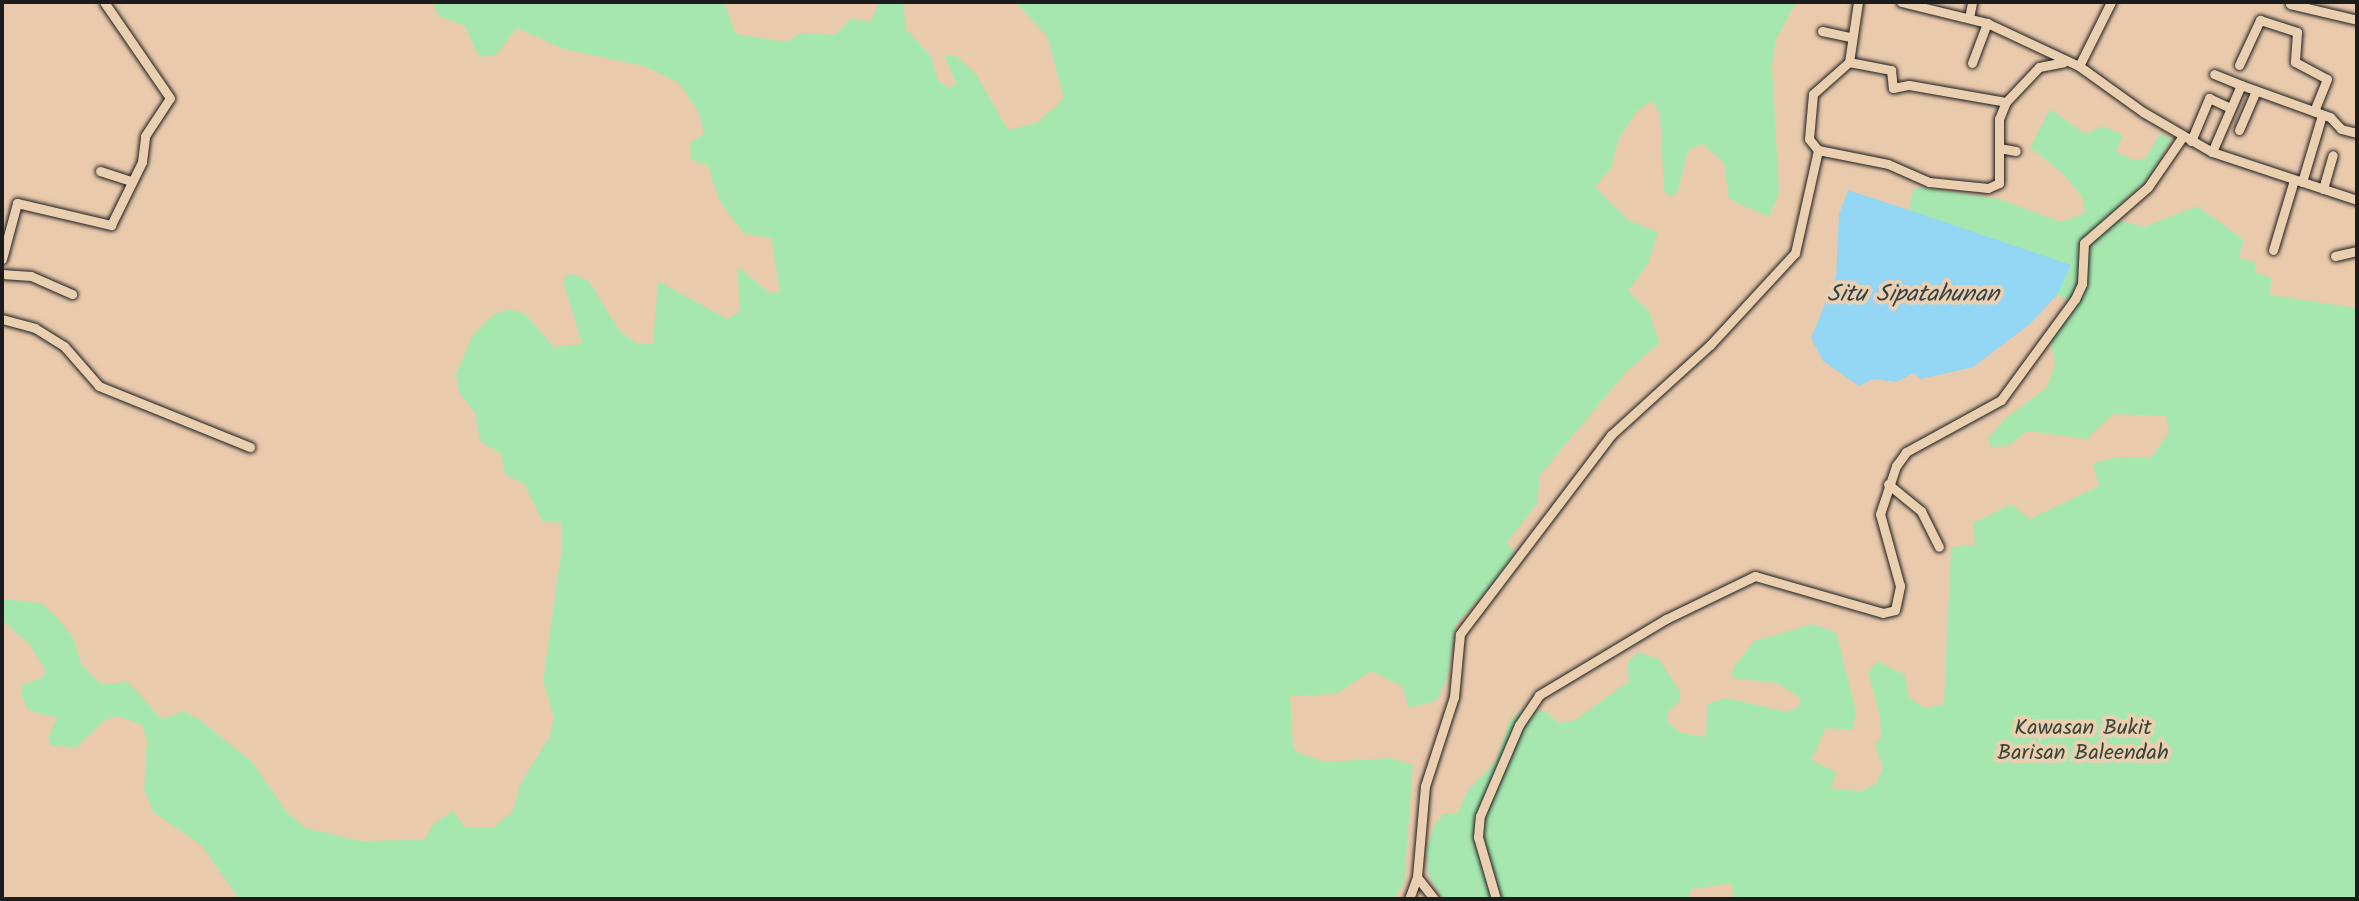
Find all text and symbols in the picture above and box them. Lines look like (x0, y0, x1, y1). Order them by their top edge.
water label: Situ Sipatahunan (1827, 281, 1999, 309)
park label: Kawasan Bukit Barisan Baleendah (1997, 715, 2169, 766)

